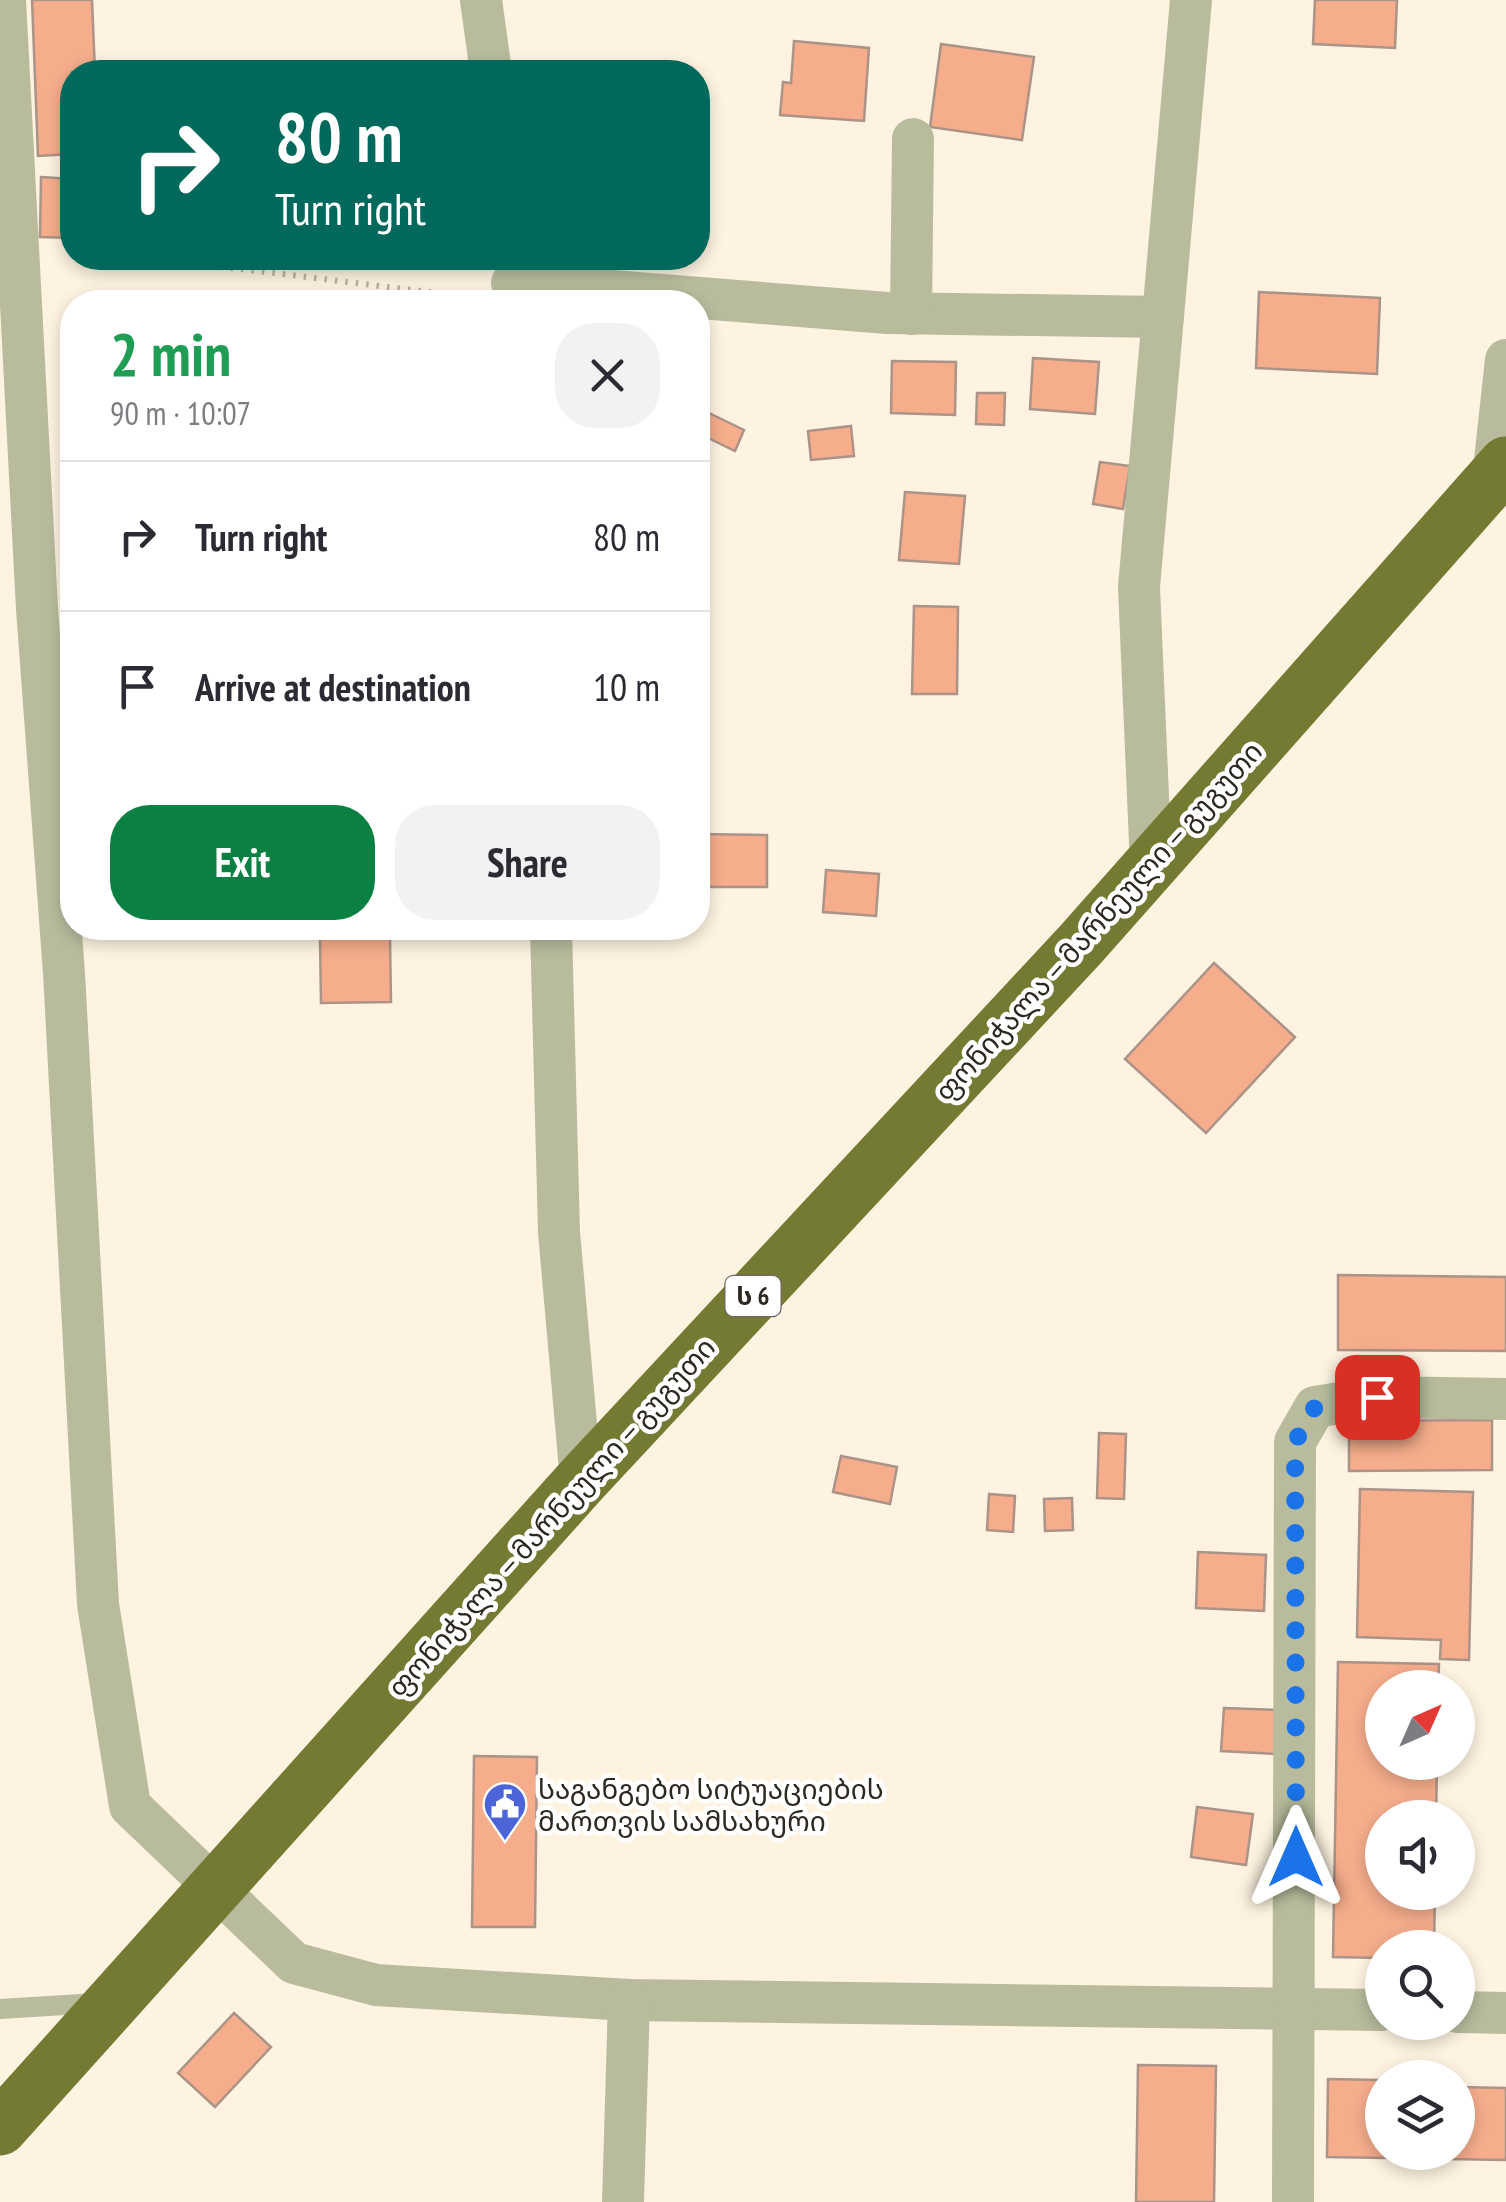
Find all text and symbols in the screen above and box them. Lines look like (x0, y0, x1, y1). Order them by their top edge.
text: 80 m (275, 91, 403, 181)
icon: right (110, 100, 240, 230)
text: Turn right (275, 179, 426, 237)
text: 2 min (110, 315, 231, 393)
button: close (555, 323, 660, 428)
text: 90 m · 10:07 (110, 392, 251, 434)
icon: right (110, 509, 165, 564)
text: Turn right (195, 512, 327, 561)
text: 80 m (593, 512, 660, 561)
icon: arrive (110, 659, 165, 714)
text: Arrive at destination (195, 662, 471, 711)
text: 10 m (593, 662, 660, 711)
street label: ფონიჭალა — მარნეული — გუგუთი (926, 733, 1270, 1109)
button: Exit (110, 805, 375, 920)
button: Share (395, 805, 660, 920)
road number: ს 6 (726, 1276, 780, 1316)
street label: ფონიჭალა — მარნეული — გუგუთი (379, 1329, 723, 1705)
pin (1335, 1355, 1420, 1440)
icon: arrive (1350, 1370, 1405, 1425)
north arrow (1365, 1670, 1475, 1780)
map controls (1365, 1670, 1475, 2170)
place label: საგანგებო სიტუაციების მართვის სამსახური (538, 1770, 884, 1839)
public building icon: საგანგებო სიტუაციების მართვის სამსახური (482, 1781, 528, 1842)
button: sound (1365, 1800, 1475, 1910)
position arrow (1244, 1805, 1348, 1909)
button: search (1365, 1930, 1475, 2040)
button: layers (1365, 2060, 1475, 2170)

